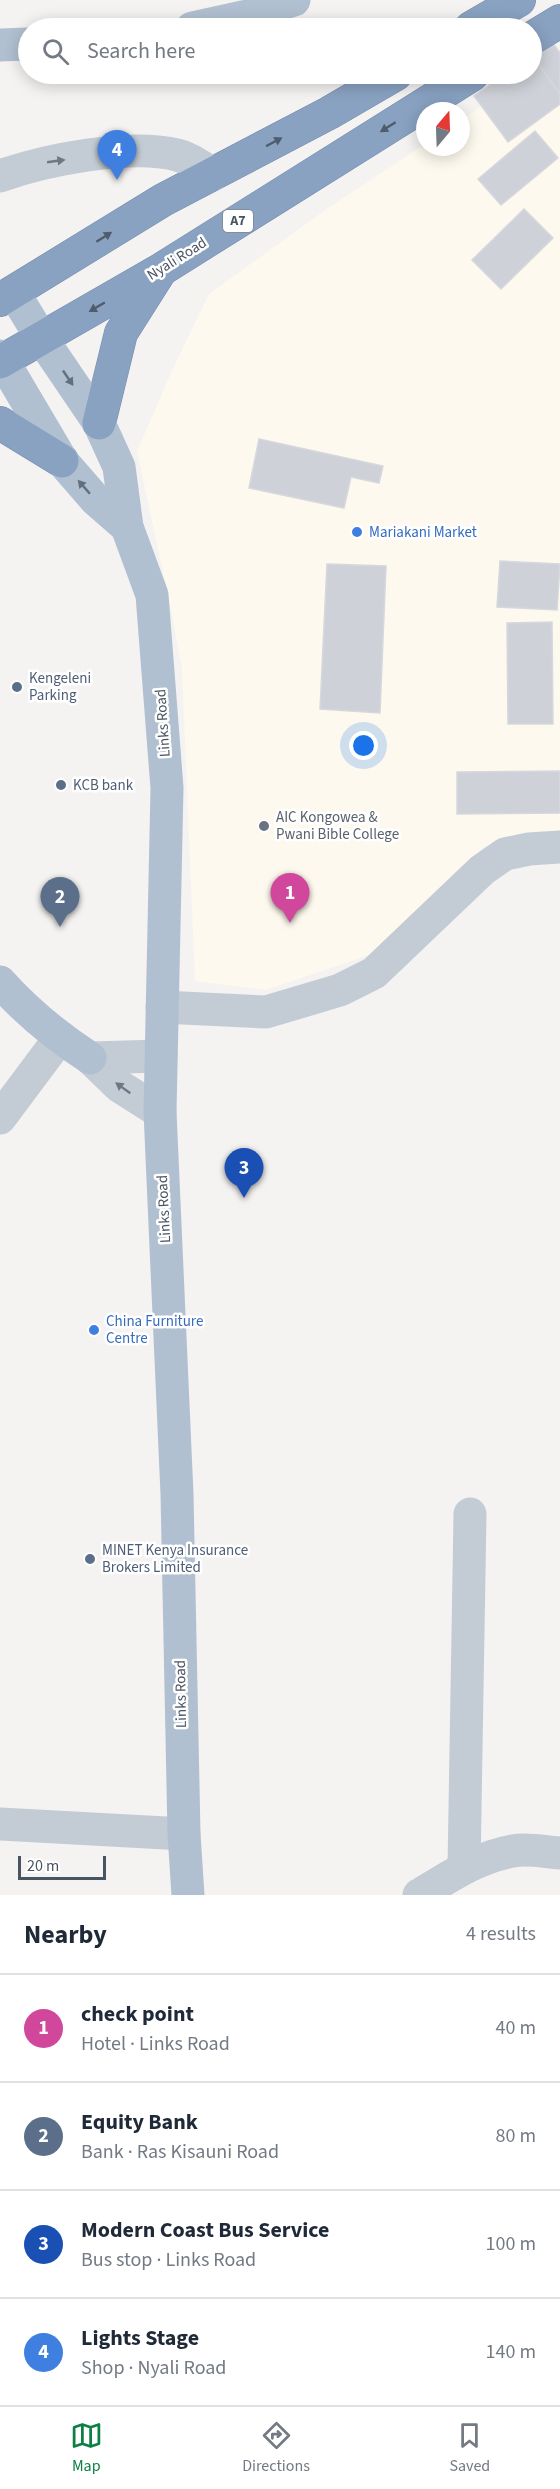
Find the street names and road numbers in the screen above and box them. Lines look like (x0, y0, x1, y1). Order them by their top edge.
road number: A7 (223, 210, 253, 232)
street label: Nyali Road (143, 232, 211, 286)
street label: Links Road (150, 688, 176, 758)
street label: Links Road (152, 1174, 176, 1244)
street label: Links Road (170, 1660, 192, 1728)

